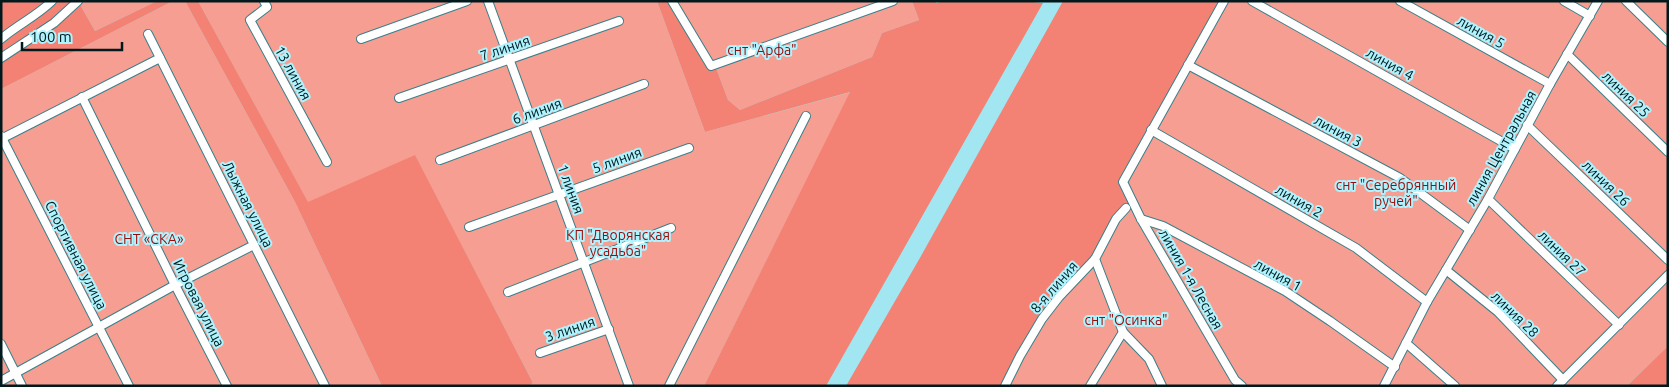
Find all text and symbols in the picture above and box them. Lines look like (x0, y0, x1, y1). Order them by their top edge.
street label: линия 5 (1455, 13, 1507, 51)
scale bar (22, 20, 122, 52)
text: 100 m (30, 28, 72, 45)
street label: 7 линия (478, 32, 532, 64)
park label: снт "Арфа" (727, 42, 797, 58)
street label: 13 линия (272, 43, 314, 103)
street label: линия 4 (1364, 45, 1417, 84)
street label: линия 25 (1599, 68, 1653, 120)
street label: линия Центральная (1463, 88, 1539, 208)
street label: 6 линия (510, 95, 564, 127)
street label: линия 3 (1311, 112, 1365, 150)
street label: 5 линия (590, 144, 644, 176)
street label: линия 26 (1579, 157, 1633, 209)
street label: Лыжная улица (219, 158, 277, 250)
street label: 1 линия (555, 162, 587, 216)
park label: снт "Серебрянный ручей" (1336, 177, 1456, 209)
street label: линия 2 (1273, 181, 1325, 221)
street label: Спортивная улица (42, 198, 110, 312)
street label: линия 1-я Лесная (1156, 226, 1226, 332)
park label: КП "Дворянская усадьба" (566, 227, 670, 259)
street label: линия 27 (1535, 227, 1589, 279)
park label: СНТ «СКА» (114, 231, 184, 247)
street label: линия 1 (1252, 256, 1304, 294)
street label: Игровая улица (170, 257, 228, 349)
street label: 8-я линия (1027, 258, 1081, 316)
street label: линия 28 (1488, 288, 1542, 340)
park label: снт "Осинка" (1084, 312, 1168, 328)
street label: 3 линия (543, 313, 597, 345)

